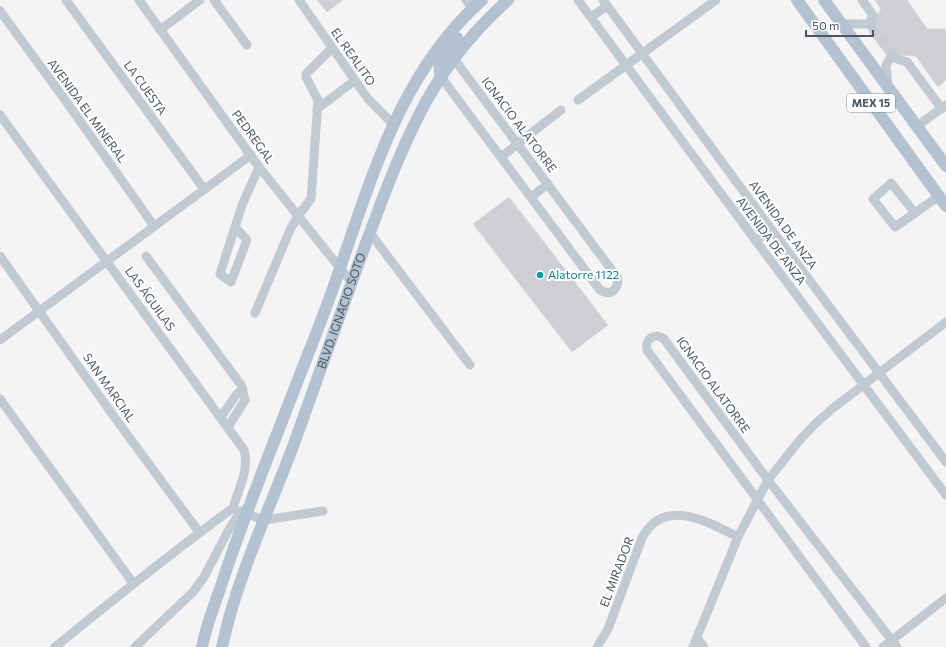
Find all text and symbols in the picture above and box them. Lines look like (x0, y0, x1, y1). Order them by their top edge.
scale bar (806, 12, 873, 38)
text: 50 m (812, 18, 840, 32)
street label: EL REALITO (329, 25, 379, 88)
street label: AVENIDA EL MINERAL (45, 56, 130, 165)
street label: LA CUESTA (122, 58, 170, 117)
street label: IGNACIO ALATORRE (479, 74, 560, 175)
road number: MEX 15 (847, 94, 895, 112)
street label: PEDREGAL (230, 107, 278, 166)
street label: AVENIDA DE ANZA (746, 178, 820, 272)
street label: AVENIDA DE ANZA (733, 194, 809, 288)
street label: BLVD. IGNACIO SOTO (314, 250, 368, 370)
street label: LAS ÁGUILAS (123, 264, 179, 333)
place label: Alatorre 1122 (548, 267, 620, 281)
marker: Alatorre 1122 (535, 270, 545, 280)
street label: IGNACIO ALATORRE (674, 334, 753, 435)
street label: SAN MARCIAL (81, 350, 139, 425)
street label: EL MIRADOR (596, 535, 636, 609)

